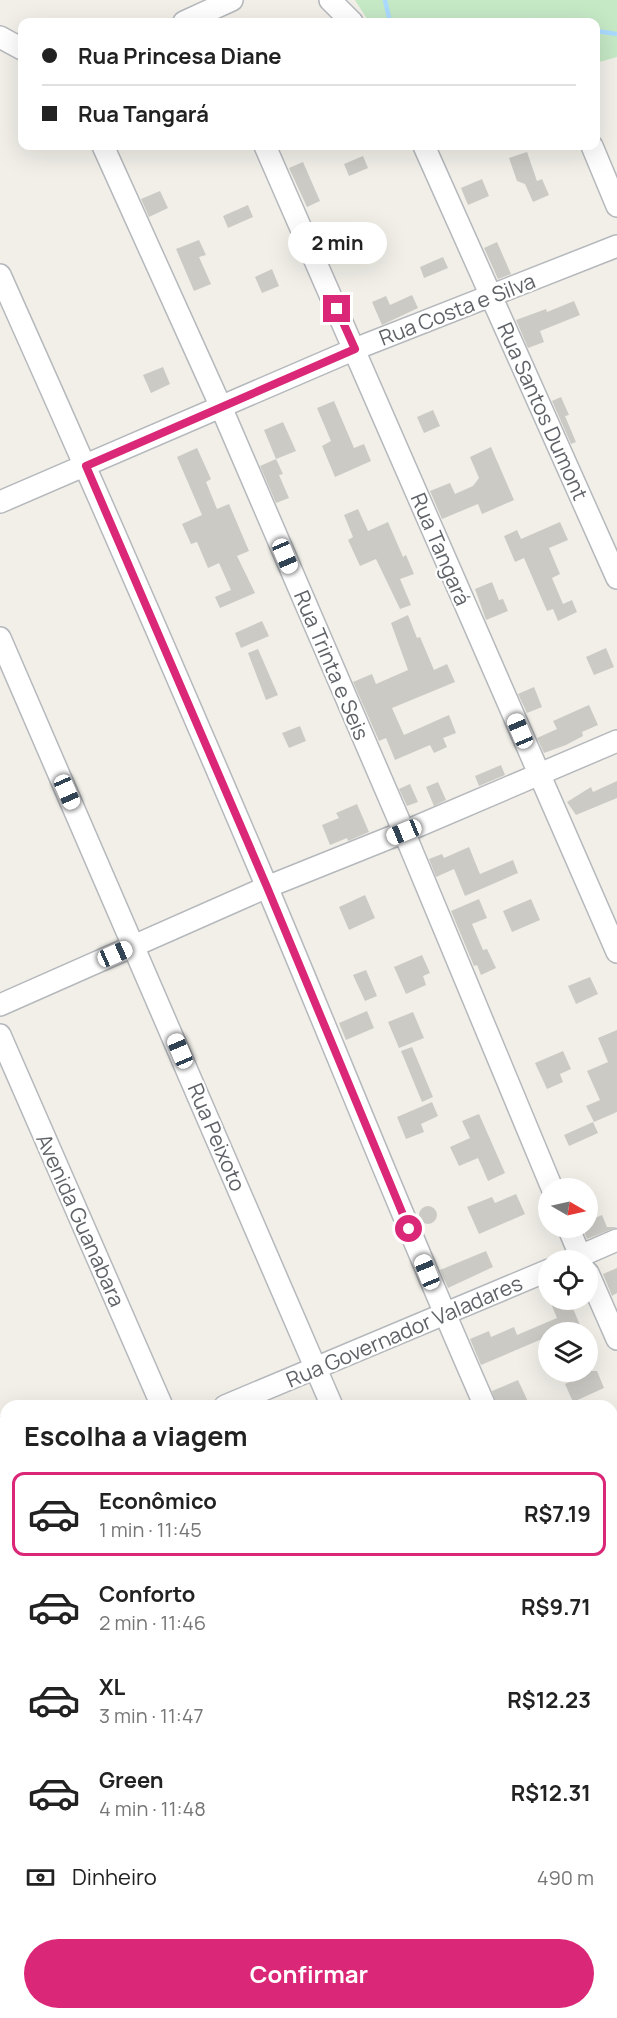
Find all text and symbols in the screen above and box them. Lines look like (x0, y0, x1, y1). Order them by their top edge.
text: Rua Princesa Diane (78, 41, 282, 71)
text: Rua Tangará (78, 99, 209, 129)
callout: 2 min (288, 222, 386, 264)
text: 2 min (311, 229, 364, 256)
street label: Rua Costa e Silva (375, 266, 539, 352)
route end (323, 295, 350, 322)
street label: Rua Santos Dumont (491, 318, 595, 504)
street label: Rua Tangará (405, 488, 477, 610)
car (270, 536, 300, 576)
street label: Rua Trinta e Seis (288, 586, 376, 744)
car (505, 711, 535, 751)
car (51, 772, 83, 812)
car (384, 817, 424, 847)
car (95, 938, 135, 970)
car (165, 1031, 195, 1071)
street label: Rua Peixoto (182, 1079, 252, 1195)
street label: Avenida Guanabara (30, 1129, 132, 1311)
north arrow (538, 1178, 598, 1238)
map controls (538, 1178, 598, 1382)
route start (395, 1215, 422, 1242)
button: locate (538, 1250, 598, 1310)
car (412, 1252, 442, 1292)
street label: Rua Governador Valadares (282, 1268, 526, 1394)
button: layers (538, 1322, 598, 1382)
text: Escolha a viagem (24, 1417, 247, 1454)
text: Econômico (99, 1486, 217, 1516)
icon: car (27, 1487, 81, 1541)
text: R$7.19 (524, 1499, 591, 1529)
text: 1 min · 11:45 (99, 1516, 202, 1543)
text: Conforto (99, 1579, 195, 1609)
icon: car (27, 1580, 81, 1634)
text: R$9.71 (521, 1592, 591, 1622)
text: 2 min · 11:46 (99, 1609, 206, 1636)
text: XL (99, 1672, 125, 1702)
icon: car (27, 1673, 81, 1727)
text: R$12.23 (507, 1685, 591, 1715)
text: 3 min · 11:47 (99, 1702, 204, 1729)
text: Green (99, 1765, 164, 1795)
icon: car (27, 1766, 81, 1820)
text: R$12.31 (511, 1778, 591, 1808)
text: 4 min · 11:48 (99, 1795, 206, 1822)
icon: cash (24, 1861, 57, 1894)
text: Dinheiro (72, 1862, 157, 1892)
text: 490 m (537, 1864, 594, 1891)
button: Confirmar (24, 1939, 594, 2008)

